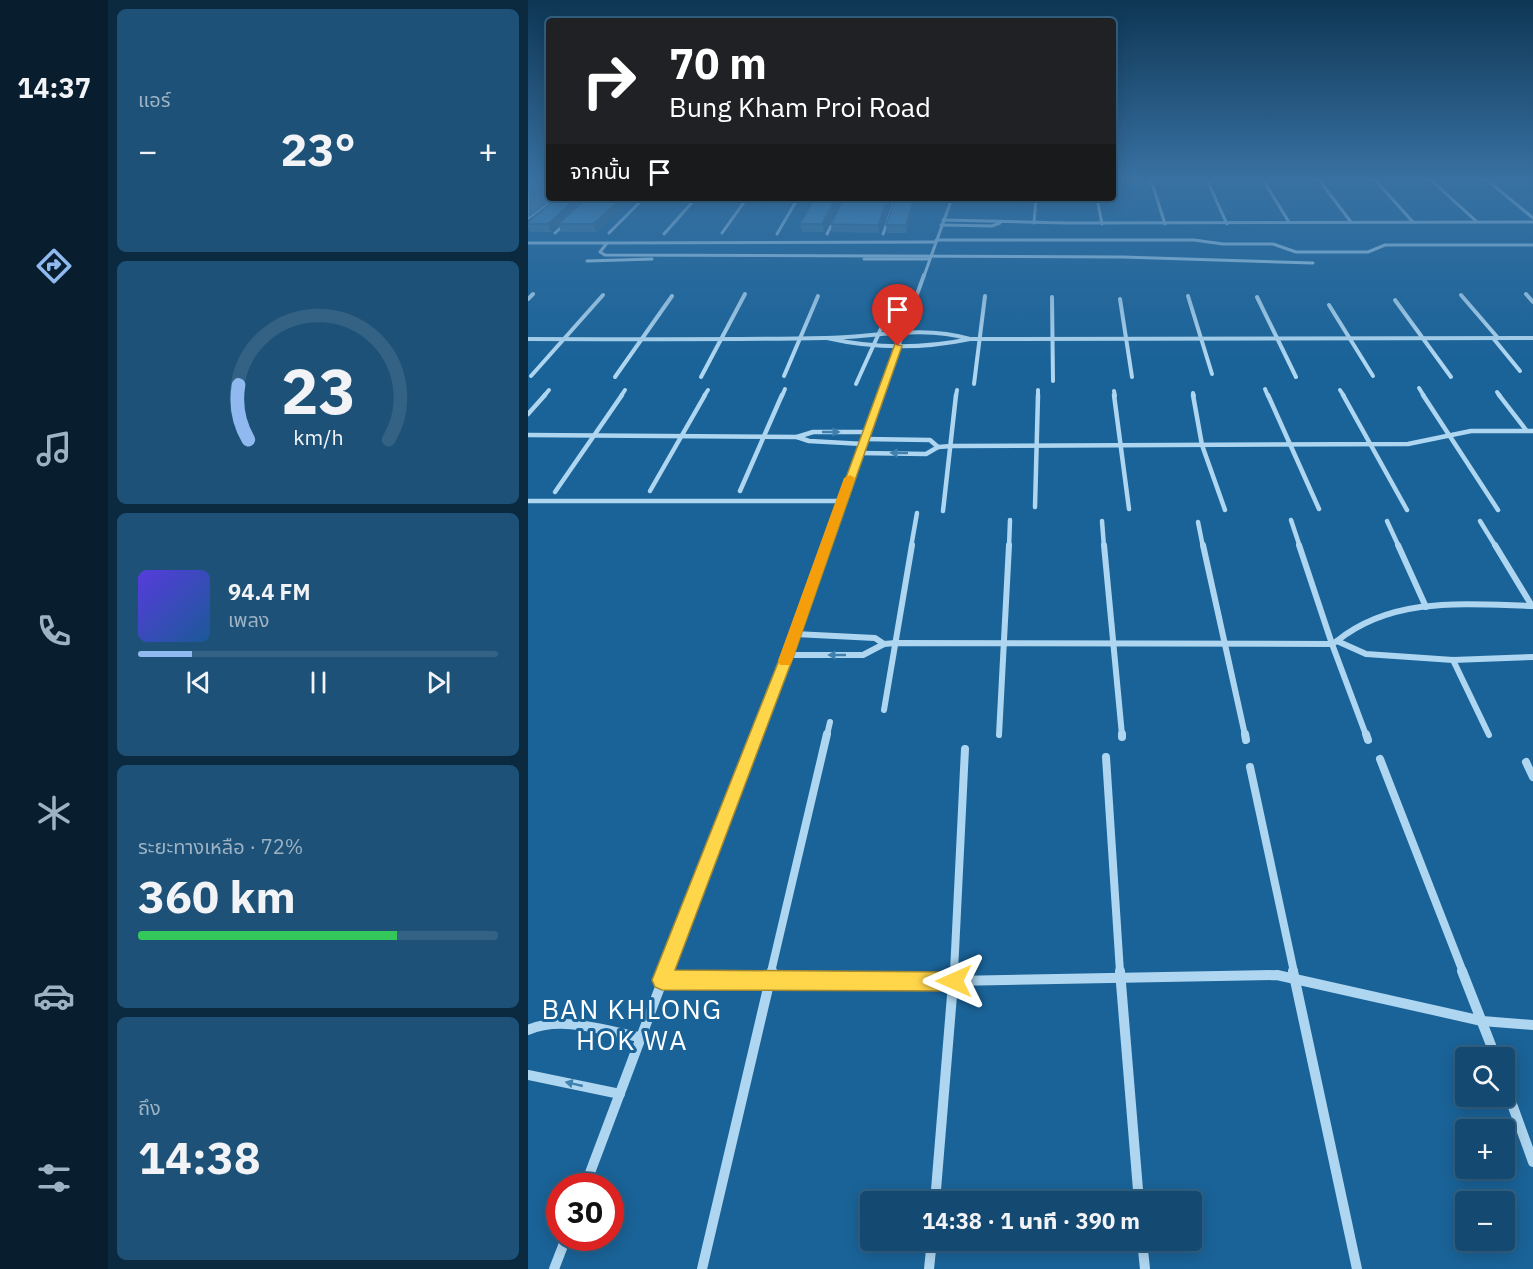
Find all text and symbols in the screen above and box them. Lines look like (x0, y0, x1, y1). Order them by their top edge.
text: 70 m (669, 36, 767, 91)
icon: right (570, 42, 648, 120)
text: 14:37 (17, 70, 91, 105)
text: แอร์ (138, 86, 170, 113)
text: Bung Kham Proi Road (669, 89, 931, 124)
text: 23° (280, 120, 356, 178)
text: − (138, 129, 158, 172)
text: + (478, 129, 498, 172)
text: จากนั้น (570, 156, 631, 185)
icon: arrive (643, 156, 676, 189)
icon: directions (33, 245, 75, 287)
pin (872, 284, 923, 346)
icon: arrive (881, 293, 914, 326)
text: 23 (281, 350, 355, 431)
text: km/h (293, 423, 343, 451)
one-way arrow (822, 427, 841, 437)
icon: music (33, 428, 75, 470)
one-way arrow (890, 449, 909, 458)
text: 94.4 FM (228, 577, 311, 606)
text: เพลง (228, 606, 270, 633)
icon: phone (33, 610, 75, 652)
one-way arrow (828, 650, 847, 660)
icon: previous (182, 666, 215, 699)
icon: pause (302, 666, 335, 699)
icon: next (422, 666, 455, 699)
icon: climate (33, 792, 75, 834)
text: ระยะทางเหลือ · 72% (138, 833, 303, 860)
text: 360 km (138, 867, 296, 925)
position arrow (922, 949, 986, 1013)
icon: car (33, 975, 75, 1017)
district label: BAN KHLONG HOK WA (541, 991, 723, 1057)
map controls (1455, 1047, 1515, 1251)
button: search (1455, 1047, 1515, 1107)
one-way arrow (565, 1078, 583, 1088)
text: ถึง (138, 1094, 161, 1121)
button: + (1455, 1119, 1515, 1179)
text: 14:38 (138, 1128, 261, 1186)
icon: filters (33, 1157, 75, 1199)
speed limit sign: 30 (546, 1173, 624, 1251)
button: − (1455, 1191, 1515, 1251)
text: 14:38 · 1 นาที · 390 m (922, 1206, 1140, 1235)

